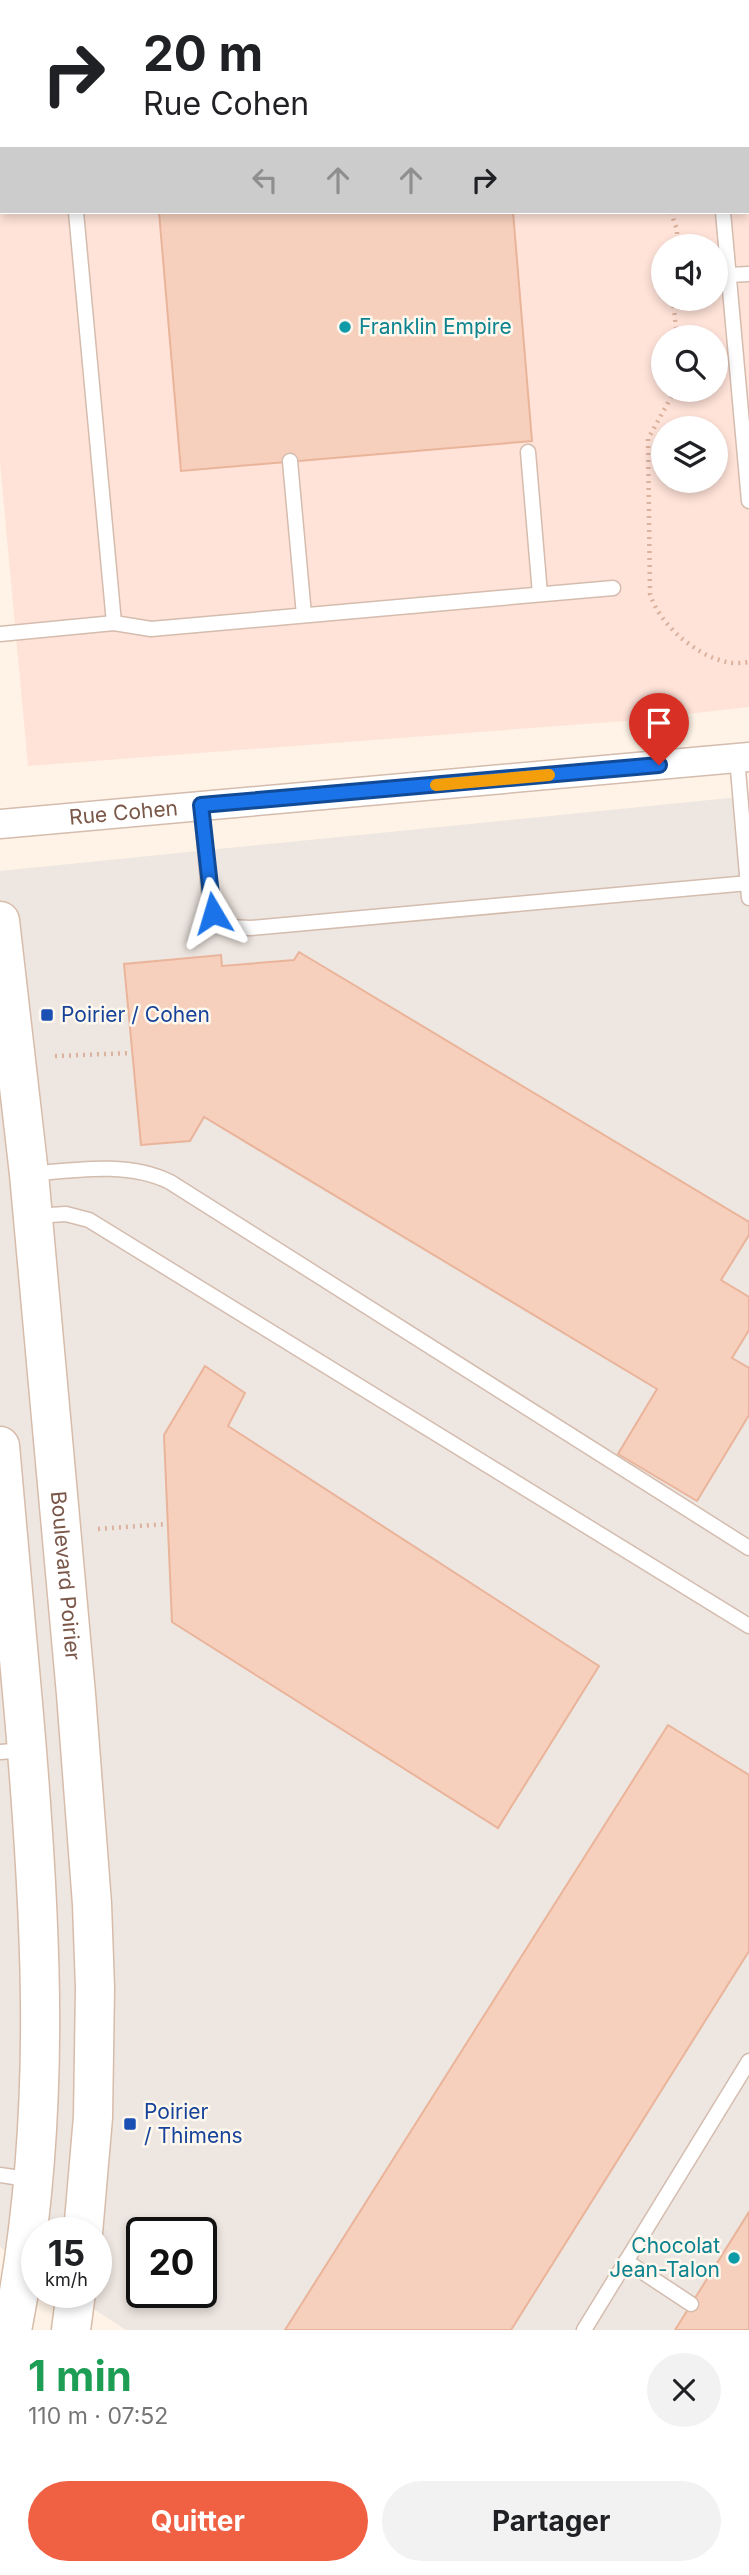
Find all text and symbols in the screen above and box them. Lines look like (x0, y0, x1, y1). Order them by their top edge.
text: 20 m (143, 24, 263, 83)
icon: right (28, 28, 119, 119)
text: Rue Cohen (143, 84, 309, 123)
icon: left (246, 161, 284, 199)
icon: ahead (319, 161, 357, 199)
icon: ahead (392, 161, 430, 199)
icon: right (465, 161, 503, 199)
map controls (651, 234, 728, 493)
button: sound (651, 234, 728, 311)
place label: Franklin Empire (359, 314, 512, 339)
marker: Franklin Empire (337, 319, 353, 335)
button: search (651, 325, 728, 402)
button: layers (651, 416, 728, 493)
pin (629, 693, 689, 765)
icon: arrive (640, 704, 678, 742)
street label: Rue Cohen (68, 795, 179, 830)
position arrow (176, 876, 250, 950)
place label: Poirier / Cohen (61, 1002, 210, 1027)
marker: Poirier / Cohen (39, 1007, 55, 1023)
street label: Boulevard Poirier (46, 1490, 86, 1662)
place label: Poirier / Thimens (144, 2099, 243, 2148)
marker: Poirier / Thimens (122, 2116, 138, 2132)
speed limit sign: 20 (126, 2217, 217, 2308)
text: 15 (48, 2232, 85, 2274)
place label: Chocolat Jean-Talon (609, 2233, 720, 2282)
marker: Chocolat Jean-Talon (726, 2250, 742, 2266)
text: km/h (45, 2269, 88, 2290)
text: 1 min (28, 2350, 132, 2401)
button: close (647, 2353, 721, 2427)
text: 110 m · 07:52 (28, 2402, 168, 2430)
button: Quitter (28, 2481, 368, 2561)
button: Partager (382, 2481, 721, 2561)

